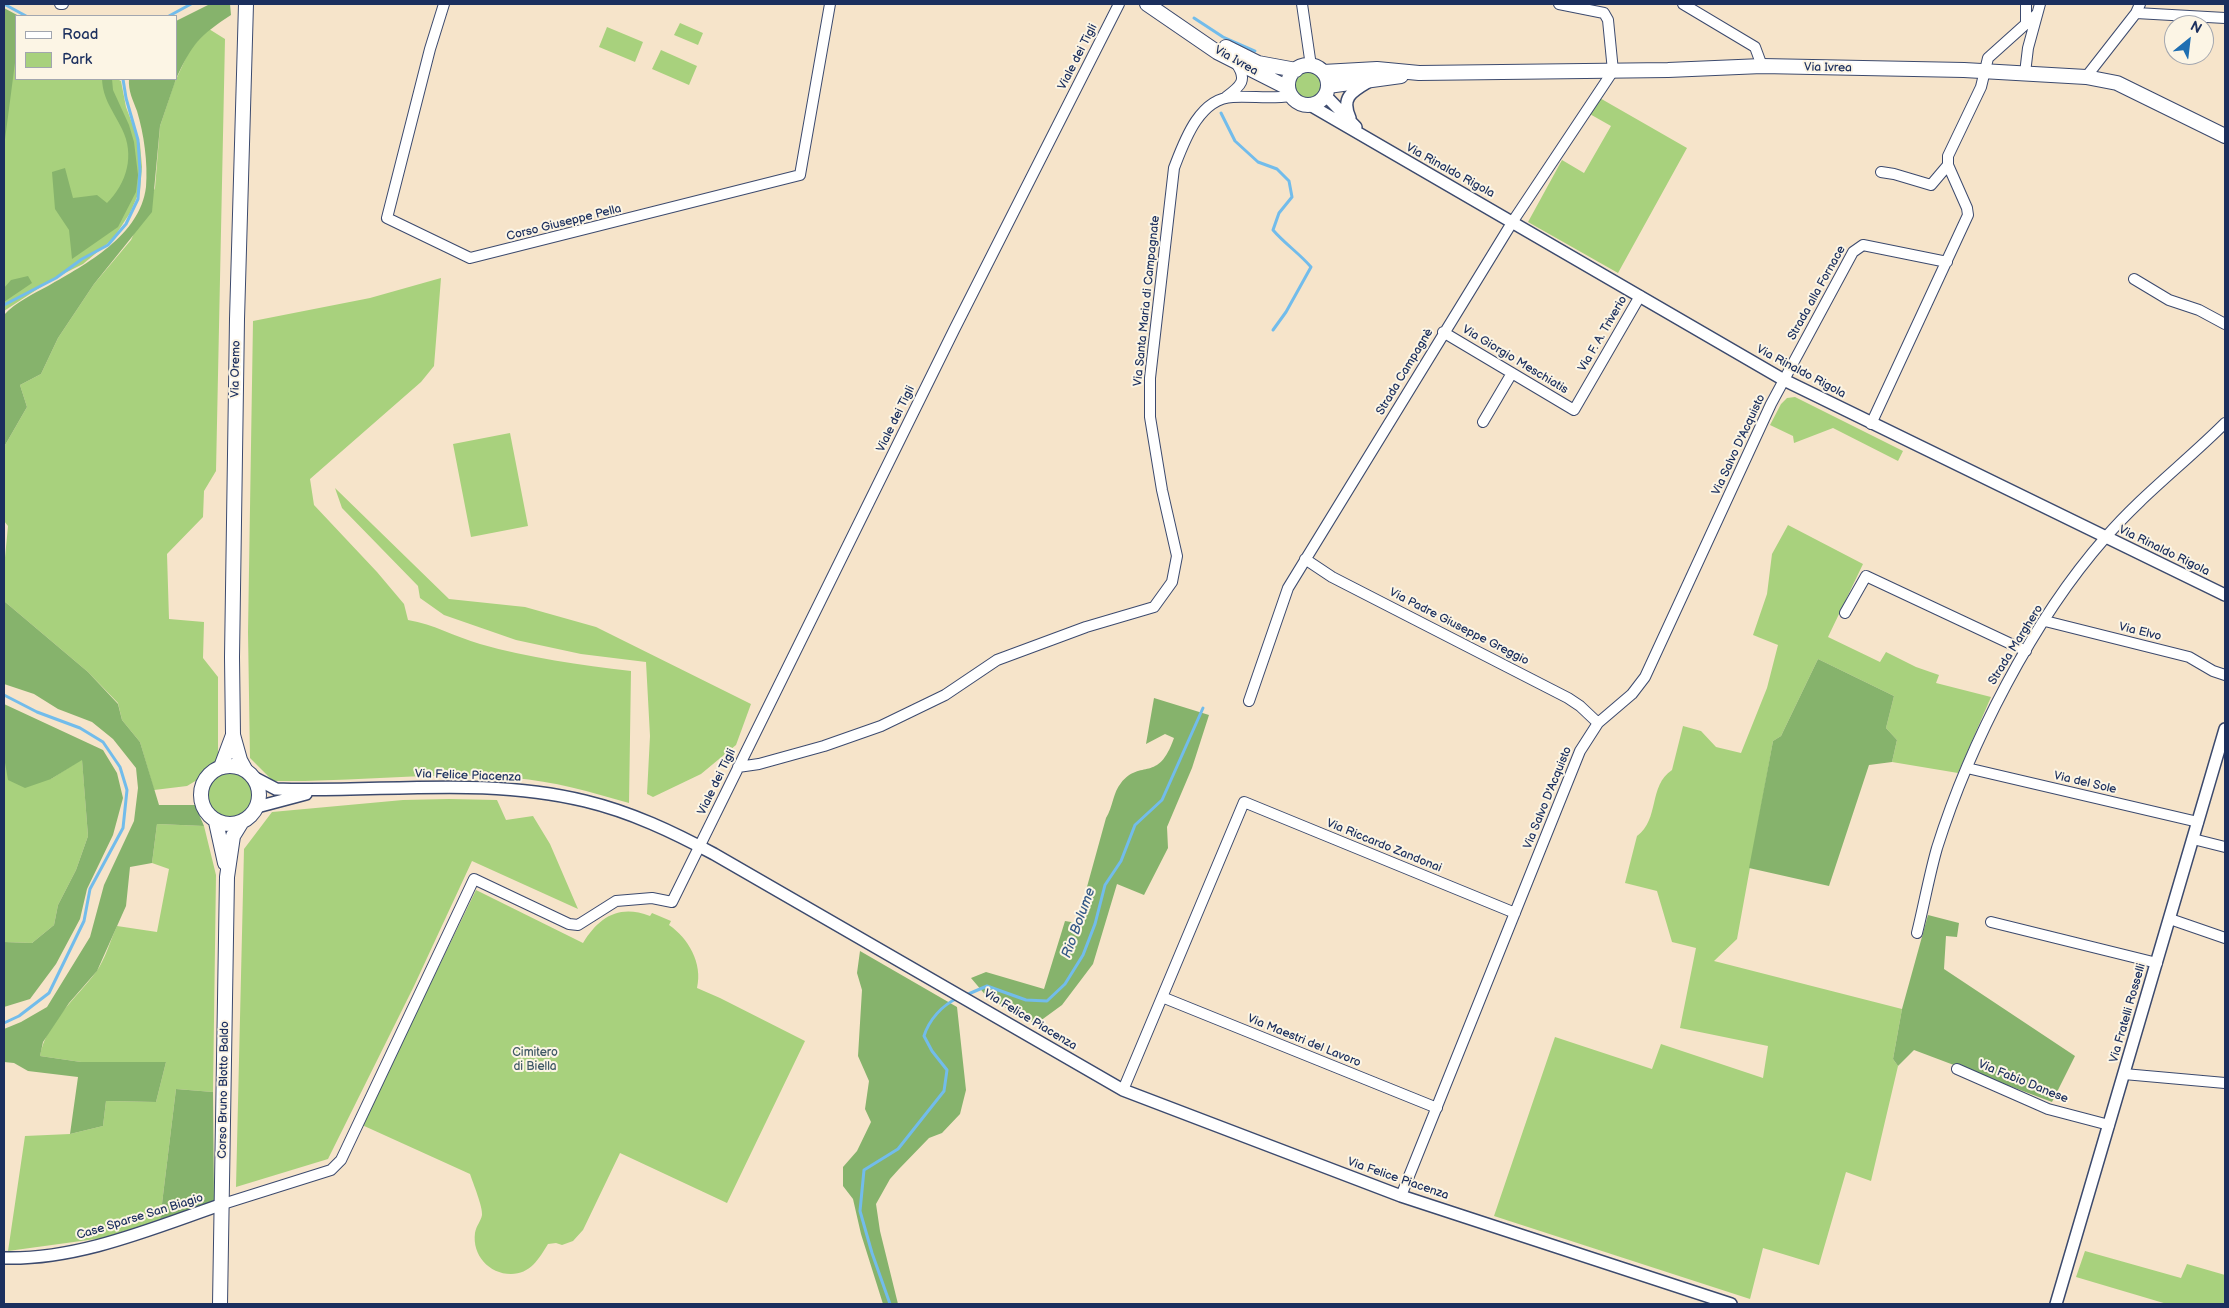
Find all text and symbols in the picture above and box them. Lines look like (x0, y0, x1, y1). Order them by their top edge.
legend (15, 15, 178, 80)
north arrow (2164, 15, 2214, 65)
text: N (2187, 17, 2205, 37)
street label: Viale dei Tigli (1055, 22, 1101, 92)
text: Road (62, 25, 98, 44)
street label: Via Ivrea (1212, 43, 1260, 79)
text: Park (62, 50, 92, 69)
street label: Via Ivrea (1804, 60, 1852, 76)
street label: Via Rinaldo Rigola (1403, 141, 1497, 201)
street label: Corso Giuseppe Pella (505, 202, 623, 244)
street label: Via Santa Maria di Campagnate (1131, 215, 1163, 387)
street label: Strada alla Fornace (1785, 243, 1849, 343)
street label: Via F. A. Triverio (1576, 294, 1630, 374)
street label: Via Giorgio Meschiatis (1459, 323, 1571, 397)
street label: Strada Campagnè (1373, 326, 1437, 418)
street label: Via Oremo (228, 340, 244, 398)
street label: Via Rinaldo Rigola (1754, 342, 1848, 402)
street label: Viale dei Tigli (874, 384, 918, 454)
street label: Via Salvo D'Acquisto (1709, 392, 1769, 498)
street label: Via Rinaldo Rigola (2116, 523, 2212, 579)
street label: Via Padre Giuseppe Greggio (1387, 585, 1531, 669)
street label: Strada Marghero (1986, 602, 2046, 688)
street label: Via Elvo (2117, 620, 2163, 644)
street label: Via Salvo D'Acquisto (1521, 745, 1575, 851)
street label: Viale dei Tigli (695, 747, 739, 817)
street label: Via Felice Piacenza (415, 767, 521, 785)
street label: Via del Sole (2052, 769, 2118, 797)
street label: Via Riccardo Zandonai (1324, 816, 1444, 876)
water label: Rio Bolume (1059, 886, 1099, 960)
street label: Via Fratelli Rosselli (2107, 962, 2149, 1064)
street label: Via Felice Piacenza (981, 986, 1079, 1054)
street label: Via Maestri del Lavoro (1245, 1012, 1363, 1070)
street label: Corso Bruno Blotto Baldo (216, 1021, 232, 1159)
park label: Cimitero di Biella (512, 1046, 558, 1074)
street label: Via Fabio Danese (1976, 1057, 2070, 1107)
street label: Via Felice Piacenza (1345, 1155, 1451, 1203)
street label: Case Sparse San Biagio (75, 1191, 205, 1243)

